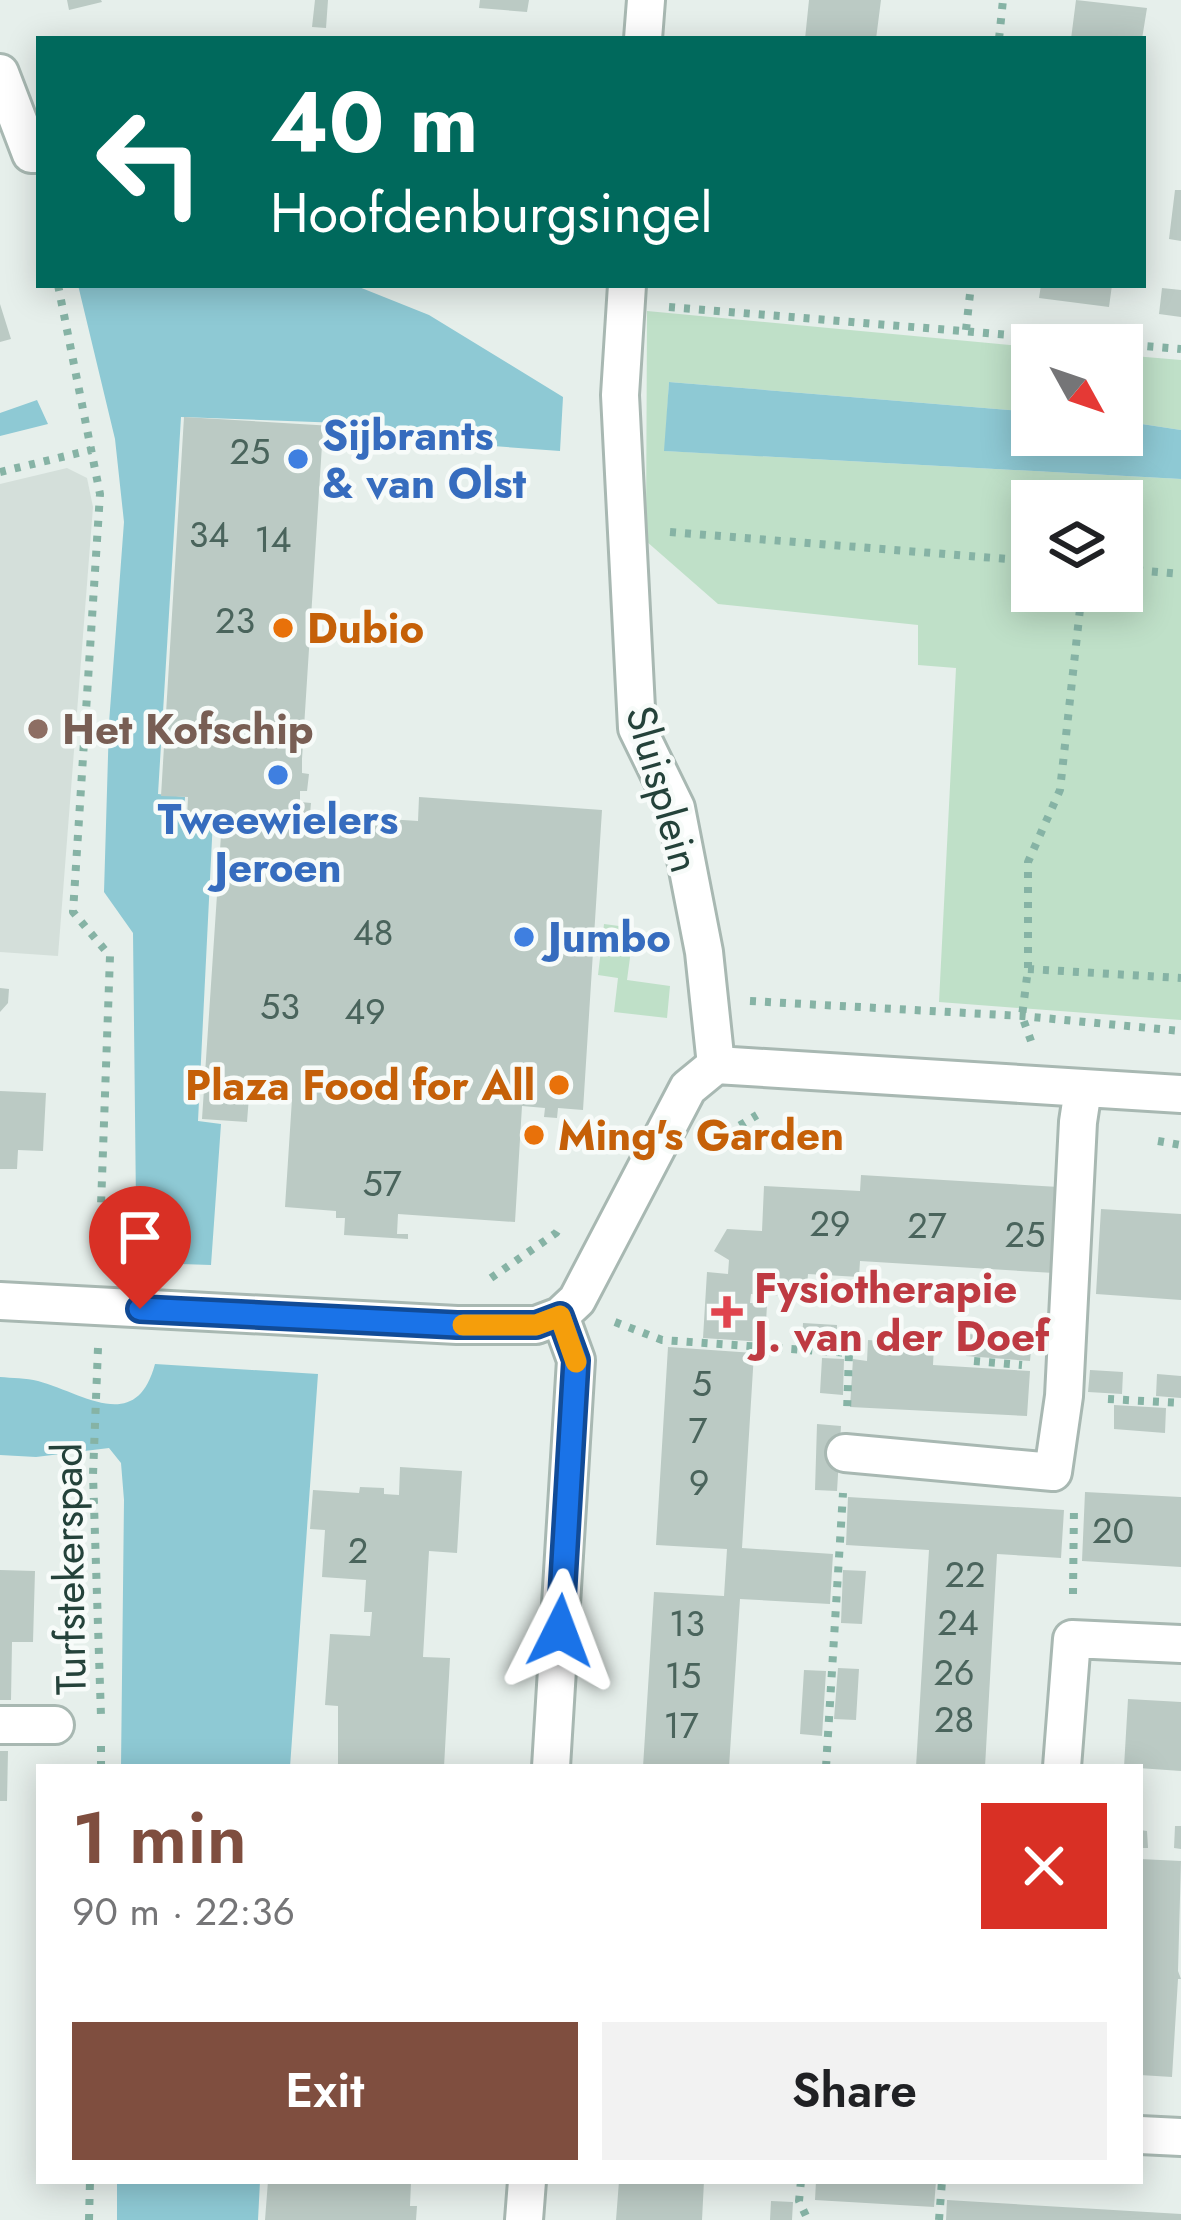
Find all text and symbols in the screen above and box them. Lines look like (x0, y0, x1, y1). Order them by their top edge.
text: 40 m (270, 62, 478, 184)
icon: left (72, 84, 228, 240)
text: Hoofdenburgsingel (270, 174, 713, 252)
north arrow (1011, 324, 1143, 456)
map controls (1011, 324, 1143, 612)
place label: Sijbrants & van Olst (322, 405, 527, 514)
house number: 25 (230, 425, 270, 477)
marker: Sijbrants & van Olst (285, 446, 311, 472)
button: layers (1011, 480, 1143, 612)
house number: 34 (189, 508, 229, 560)
house number: 14 (254, 513, 292, 565)
house number: 23 (215, 594, 255, 646)
place label: Dubio (307, 598, 424, 659)
marker: Dubio (270, 615, 296, 641)
place label: Het Kofschip (62, 699, 314, 760)
street label: Sluisplein (610, 699, 716, 879)
marker: Het Kofschip (25, 716, 51, 742)
marker: Tweewielers Jeroen (265, 762, 291, 788)
place label: Tweewielers Jeroen (158, 789, 398, 898)
house number: 48 (353, 906, 393, 958)
place label: Jumbo (541, 907, 671, 968)
marker: Jumbo (511, 924, 537, 950)
house number: 53 (260, 980, 300, 1032)
house number: 49 (344, 985, 386, 1037)
place label: Plaza Food for All (185, 1055, 535, 1116)
marker: Plaza Food for All (546, 1072, 572, 1098)
place label: Ming's Garden (558, 1105, 844, 1166)
marker: Ming's Garden (521, 1122, 547, 1148)
house number: 57 (362, 1157, 402, 1209)
pin (89, 1186, 191, 1309)
house number: 29 (809, 1197, 851, 1249)
house number: 27 (907, 1199, 947, 1251)
icon: arrive (107, 1204, 173, 1270)
house number: 25 (1005, 1208, 1045, 1260)
place label: Fysiotherapie J. van der Doef (747, 1258, 1051, 1367)
marker: Fysiotherapie J. van der Doef (711, 1296, 743, 1328)
house number: 5 (692, 1357, 712, 1409)
house number: 7 (689, 1404, 708, 1456)
street label: Turfstekerspad (36, 1442, 102, 1696)
house number: 9 (689, 1456, 709, 1508)
house number: 20 (1092, 1504, 1134, 1556)
house number: 2 (348, 1524, 368, 1576)
house number: 22 (945, 1548, 985, 1600)
position arrow (497, 1568, 623, 1694)
house number: 24 (937, 1596, 979, 1648)
house number: 13 (669, 1597, 705, 1649)
house number: 26 (933, 1646, 975, 1698)
house number: 15 (665, 1649, 701, 1701)
house number: 28 (934, 1693, 974, 1745)
house number: 17 (663, 1699, 699, 1751)
text: 1 min (72, 1786, 247, 1890)
button: close (981, 1803, 1107, 1929)
text: 90 m · 22:36 (72, 1883, 295, 1940)
button: Exit (72, 2022, 578, 2160)
button: Share (602, 2022, 1107, 2160)

